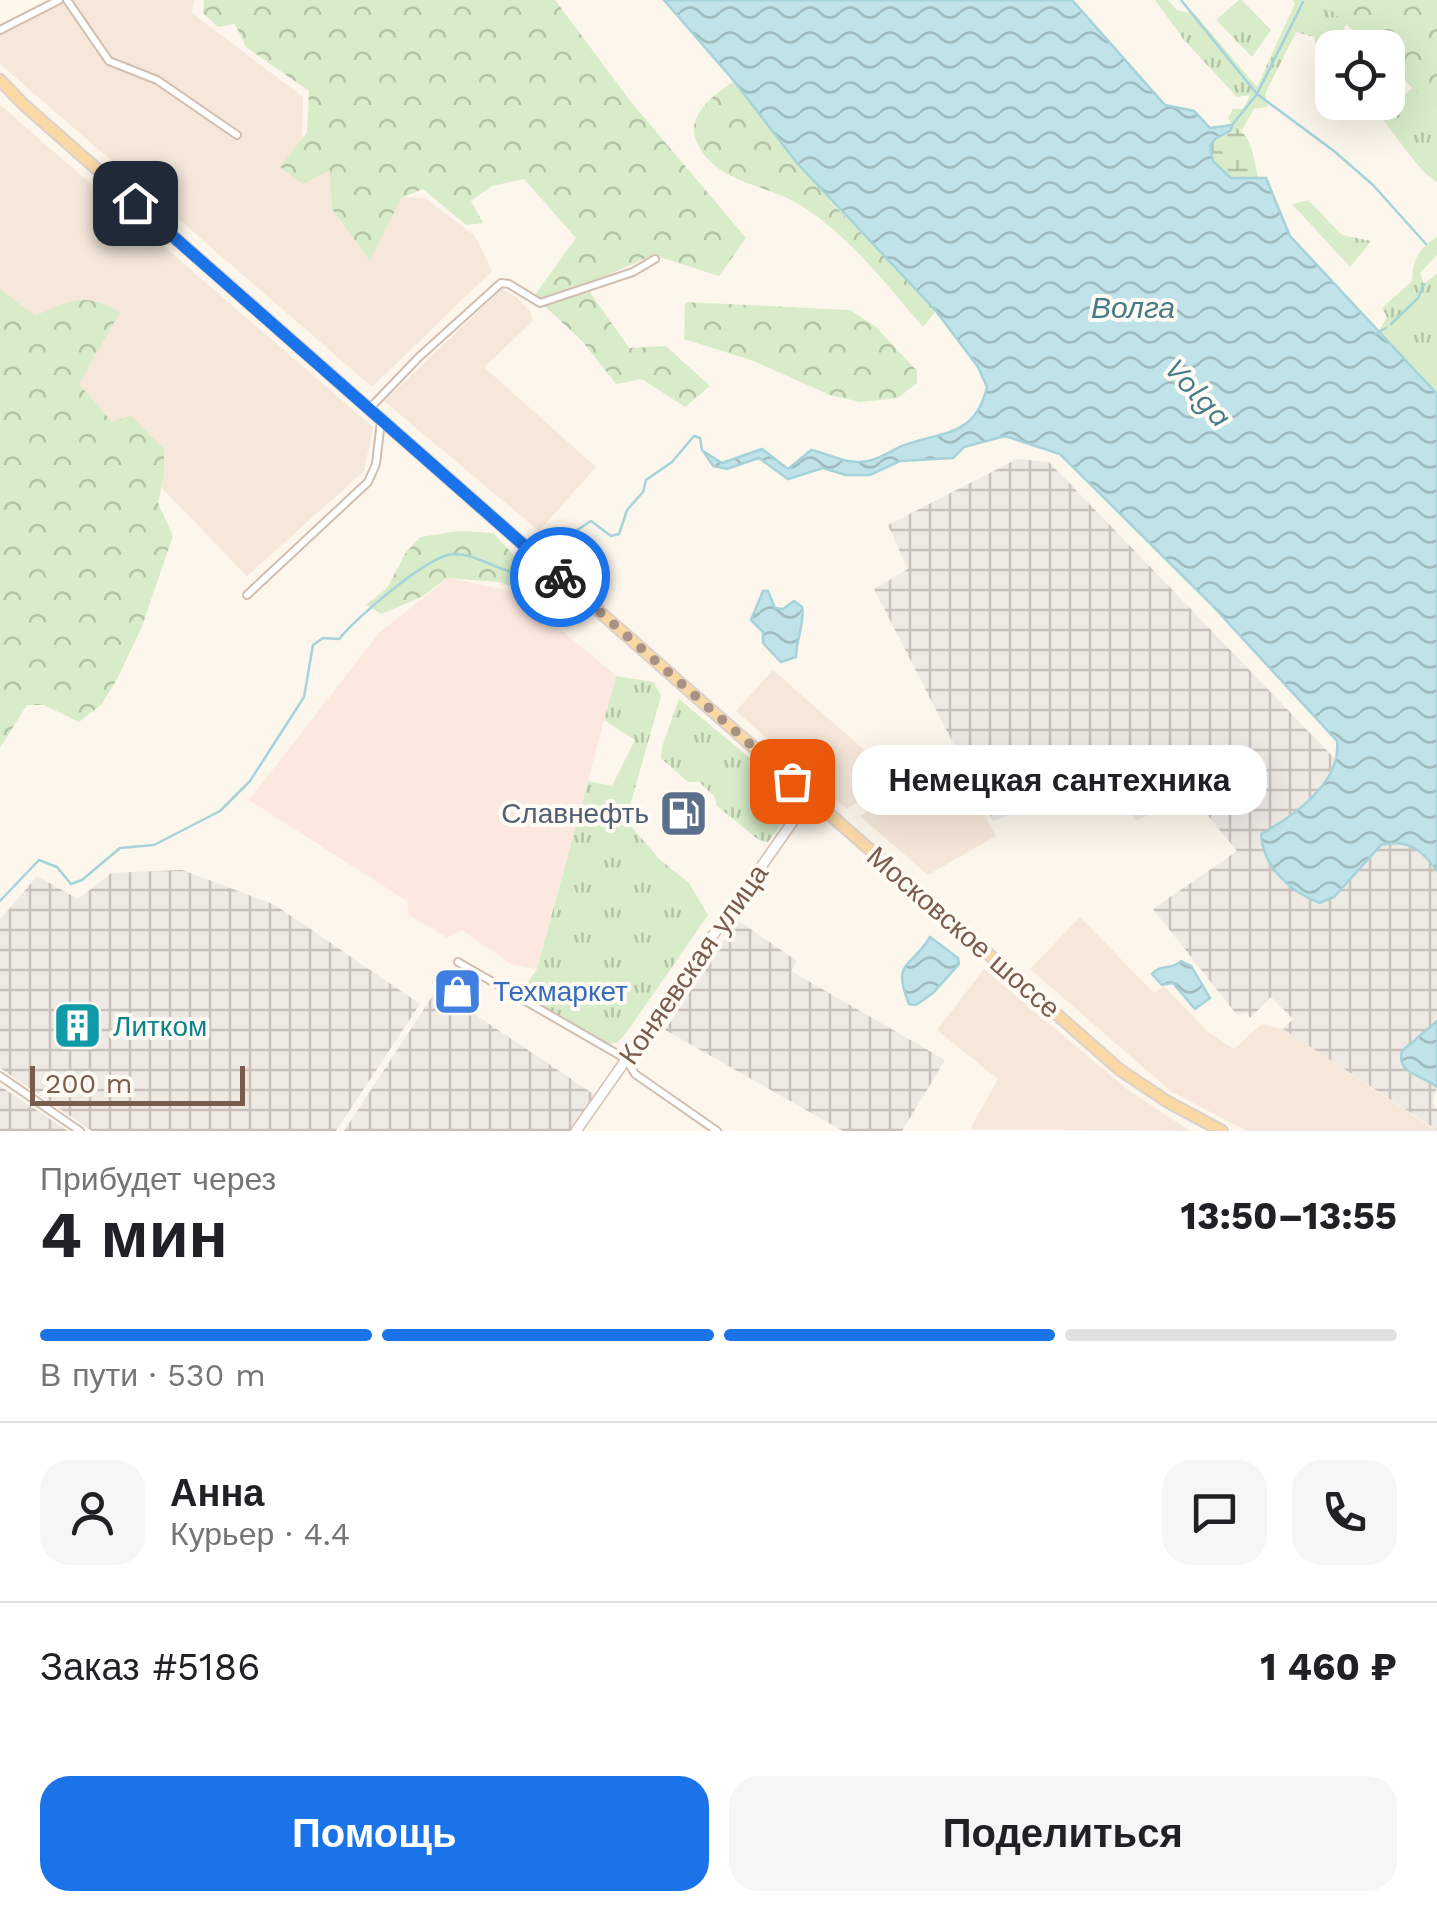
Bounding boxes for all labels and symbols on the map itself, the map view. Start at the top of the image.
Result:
pin [93,161,178,246]
water label: Волга [1091,290,1175,325]
water label: Volga [1158,351,1239,434]
courier [510,527,610,627]
pin [750,739,835,824]
callout: Немецкая сантехника [852,746,1267,816]
fuel station icon: Славнефть [658,787,710,839]
place label: Славнефть [501,797,649,830]
street label: Московское шоссе [860,840,1067,1025]
street label: Коняевская улица [612,858,775,1071]
shop icon: Техмаркет [432,965,484,1017]
place label: Техмаркет [493,975,628,1008]
building icon: Литком [52,1000,104,1052]
place label: Литком [113,1010,207,1043]
scale bar [30,1061,245,1106]

